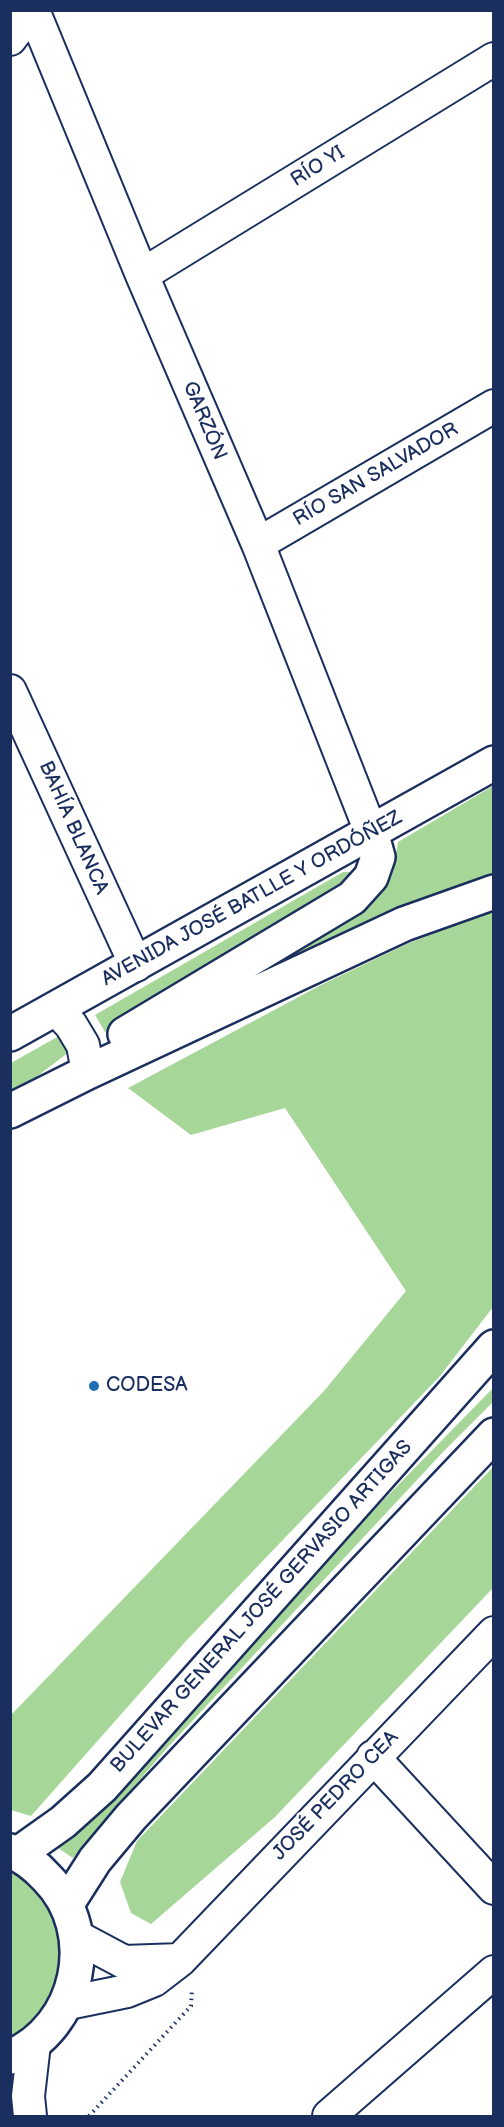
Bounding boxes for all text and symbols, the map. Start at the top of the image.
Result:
street label: RÍO YI [287,141,349,193]
street label: GARZÓN [177,378,231,464]
street label: RÍO SAN SALVADOR [289,418,463,532]
street label: BAHÍA BLANCA [33,758,113,898]
street label: AVENIDA JOSÉ BATLLE Y ORDÓÑEZ [98,806,406,992]
place label: CODESA [106,1374,188,1398]
marker: CODESA [87,1379,101,1393]
street label: BULEVAR GENERAL JOSÉ GERVASIO ARTIGAS [106,1436,418,1778]
street label: JOSÉ PEDRO CEA [268,1726,404,1866]

